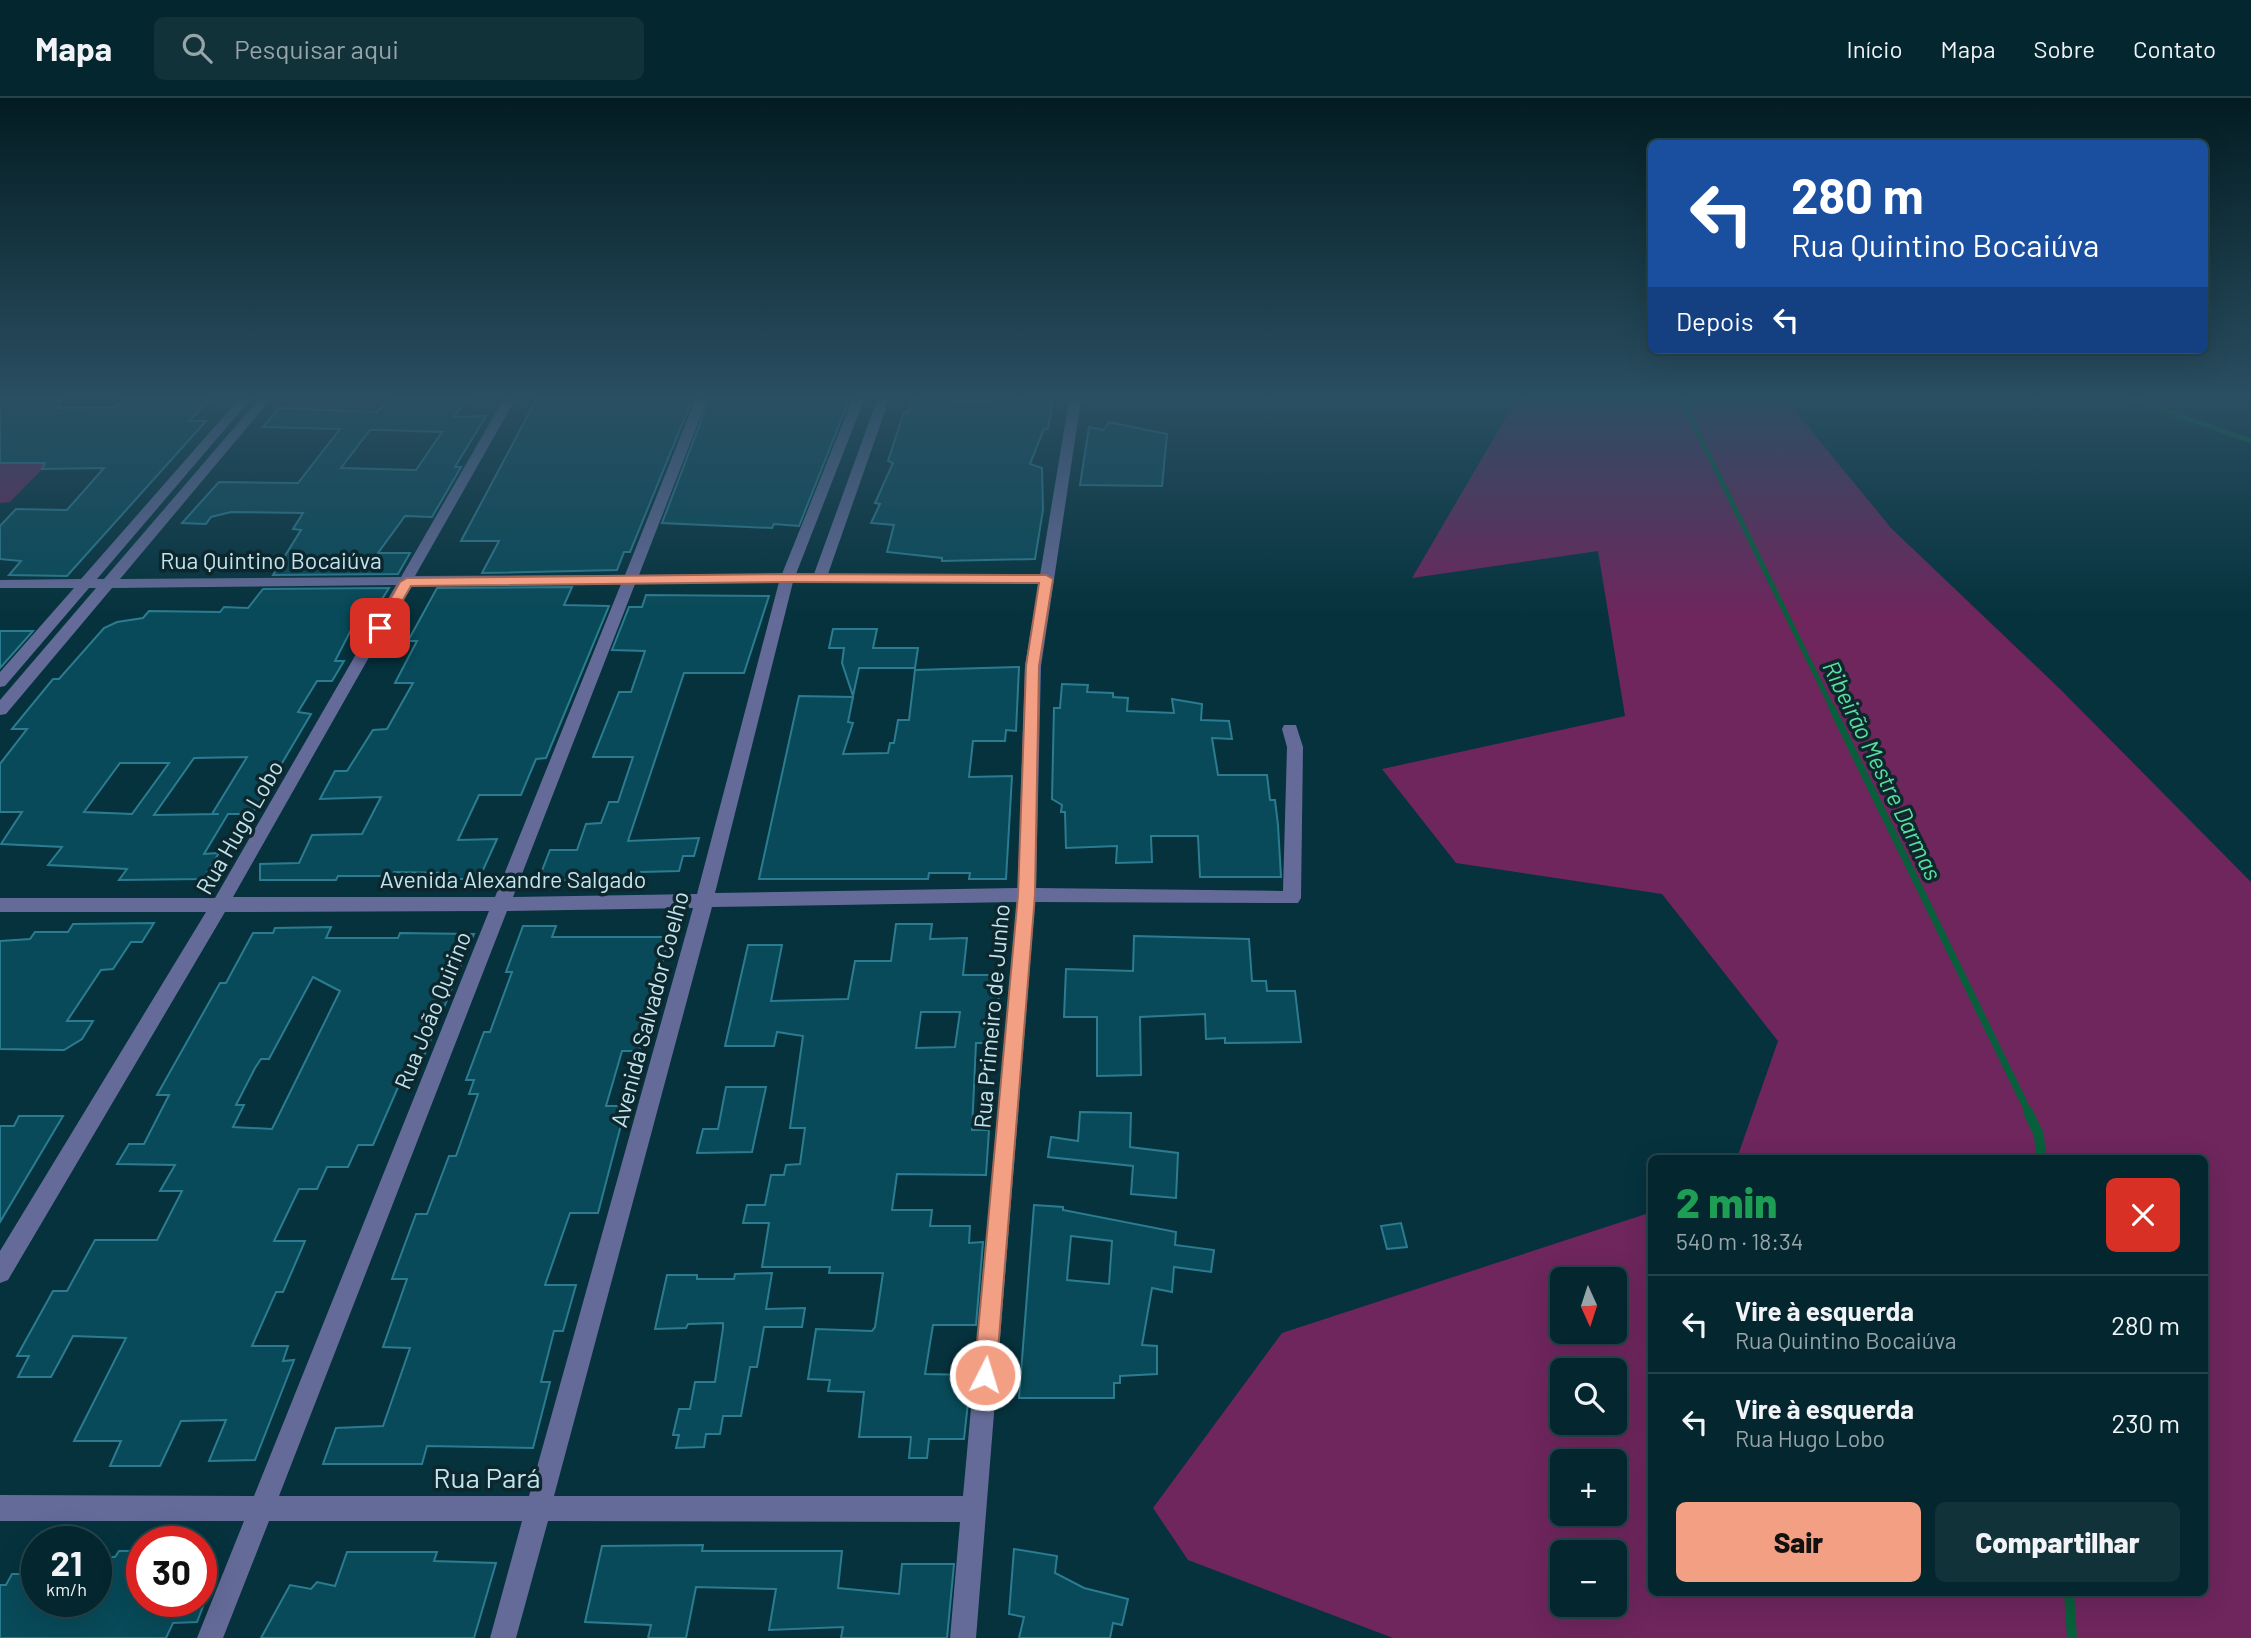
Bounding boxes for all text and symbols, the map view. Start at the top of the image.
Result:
search box [154,17,644,80]
text: Mapa [35,28,112,68]
icon: search [178,29,216,67]
text: Pesquisar aqui [234,33,399,64]
text: Início [1847,34,1903,63]
text: Mapa [1941,34,1995,63]
text: Sobre [2033,34,2095,63]
text: Contato [2133,34,2216,63]
text: 280 m [1791,165,1924,224]
icon: left [1676,168,1767,259]
text: Rua Quintino Bocaiúva [1791,225,2099,263]
icon: left [1767,301,1805,339]
text: Depois [1676,305,1753,336]
street label: Rua Quintino Bocaiúva [160,546,382,574]
pin [350,598,410,658]
icon: arrive [361,609,399,647]
water label: Ribeirão Mestre Darmas [1817,655,1949,885]
street label: Rua Hugo Lobo [189,755,289,899]
street label: Avenida Alexandre Salgado [380,865,646,893]
street label: Avenida Salvador Coelho [604,888,694,1130]
street label: Rua Primeiro de Junho [967,903,1015,1129]
street label: Rua João Quirino [388,927,476,1093]
text: 2 min [1676,1176,1777,1226]
button: close [2106,1178,2180,1252]
text: 540 m · 18:34 [1676,1227,1804,1255]
north arrow [1550,1267,1628,1344]
map controls [1550,1267,1627,1617]
text: Vire à esquerda [1735,1295,1914,1326]
icon: left [1676,1305,1714,1343]
text: 280 m [2111,1309,2180,1340]
text: Rua Quintino Bocaiúva [1735,1326,1957,1354]
position arrow [948,1338,1022,1412]
button: search [1550,1358,1627,1435]
text: Vire à esquerda [1735,1393,1914,1424]
icon: left [1676,1403,1714,1441]
text: 230 m [2111,1407,2180,1438]
text: Rua Hugo Lobo [1735,1424,1885,1452]
button: + [1550,1449,1627,1526]
street label: Rua Pará [433,1460,541,1494]
button: Sair [1676,1502,1921,1582]
button: Compartilhar [1935,1502,2180,1582]
speed limit sign: 30 [126,1526,217,1617]
button: − [1550,1540,1627,1617]
text: 21 [51,1541,82,1583]
text: km/h [46,1578,87,1600]

